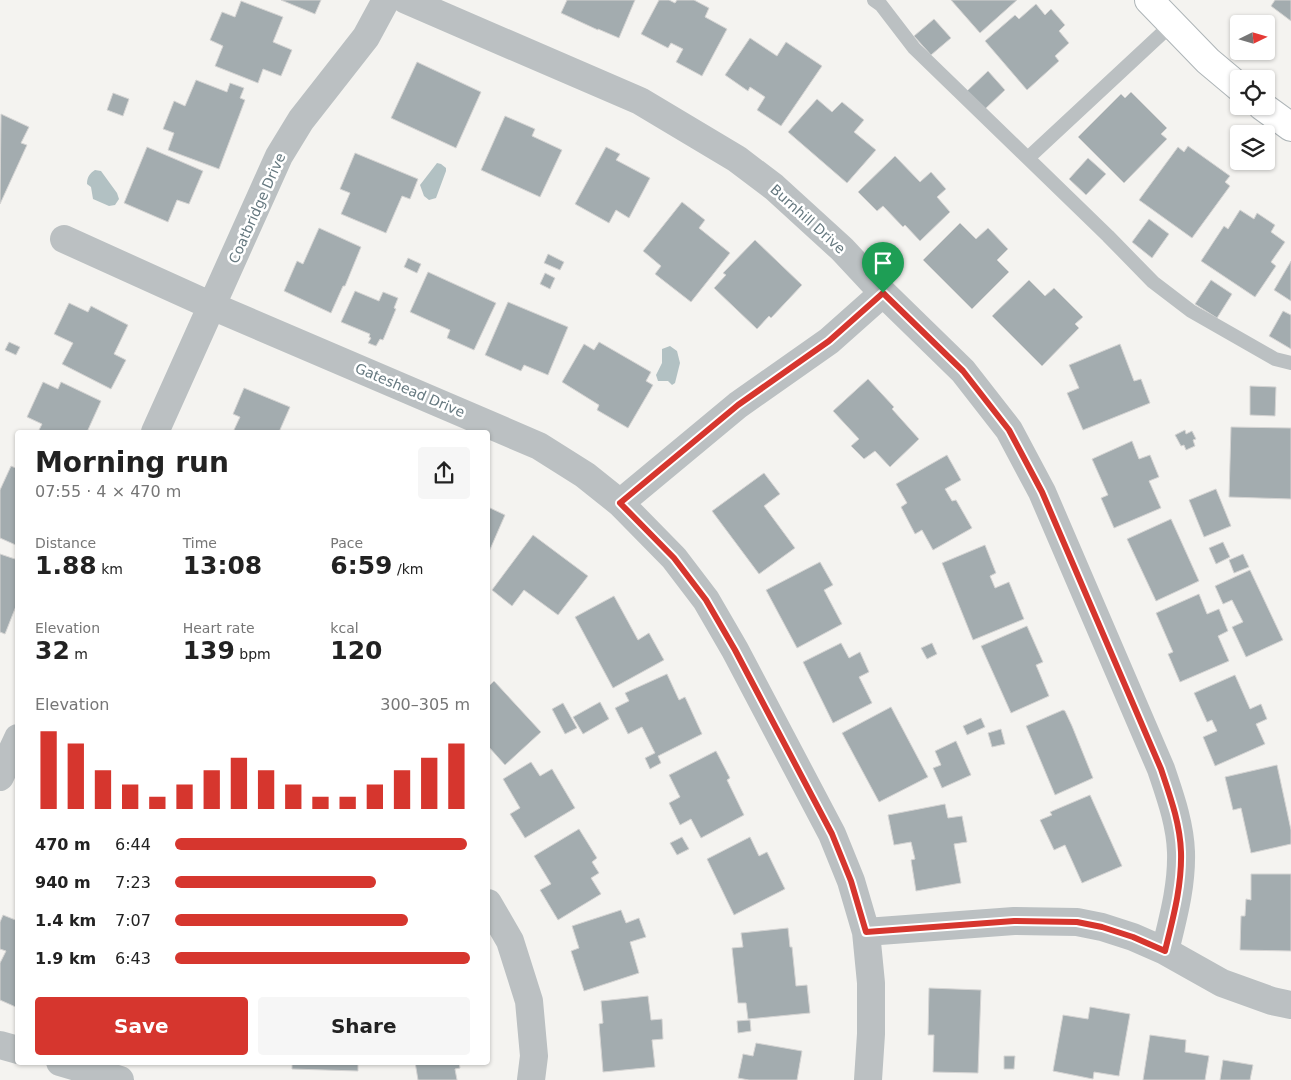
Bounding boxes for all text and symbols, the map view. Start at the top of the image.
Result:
north arrow [1230,15,1275,60]
map controls [1230,15,1275,170]
button: locate [1230,70,1275,115]
button: layers [1230,125,1275,170]
street label: Coatbridge Drive [225,150,289,266]
street label: Burnhill Drive [767,181,849,257]
pin [862,242,904,293]
icon: arrive [869,249,897,277]
street label: Gateshead Drive [353,360,467,420]
text: Morning run [35,446,229,479]
button: share [418,447,470,499]
text: 07:55 · 4 × 470 m [35,482,181,501]
text: Distance [35,535,96,551]
text: Time [183,535,217,551]
text: Pace [330,535,363,551]
text: 1.88 [35,551,97,580]
text: 13:08 [183,551,262,580]
text: 6:59 [330,551,393,580]
text: km [97,561,123,577]
text: /km [393,561,423,577]
text: Elevation [35,620,100,636]
text: Heart rate [183,620,255,636]
text: kcal [330,620,359,636]
text: 32 [35,636,70,665]
text: 139 [183,636,235,665]
text: 120 [330,636,383,665]
text: m [70,646,88,662]
text: bpm [235,646,271,662]
text: Elevation [35,695,109,714]
text: 300–305 m [380,695,470,714]
text: 470 m [35,835,91,854]
text: 6:44 [115,835,151,854]
text: 940 m [35,873,91,892]
text: 7:23 [115,873,151,892]
text: 1.4 km [35,911,96,930]
text: 7:07 [115,911,151,930]
text: 1.9 km [35,949,96,968]
text: 6:43 [115,949,151,968]
button: Save [35,997,248,1055]
button: Share [258,997,470,1055]

